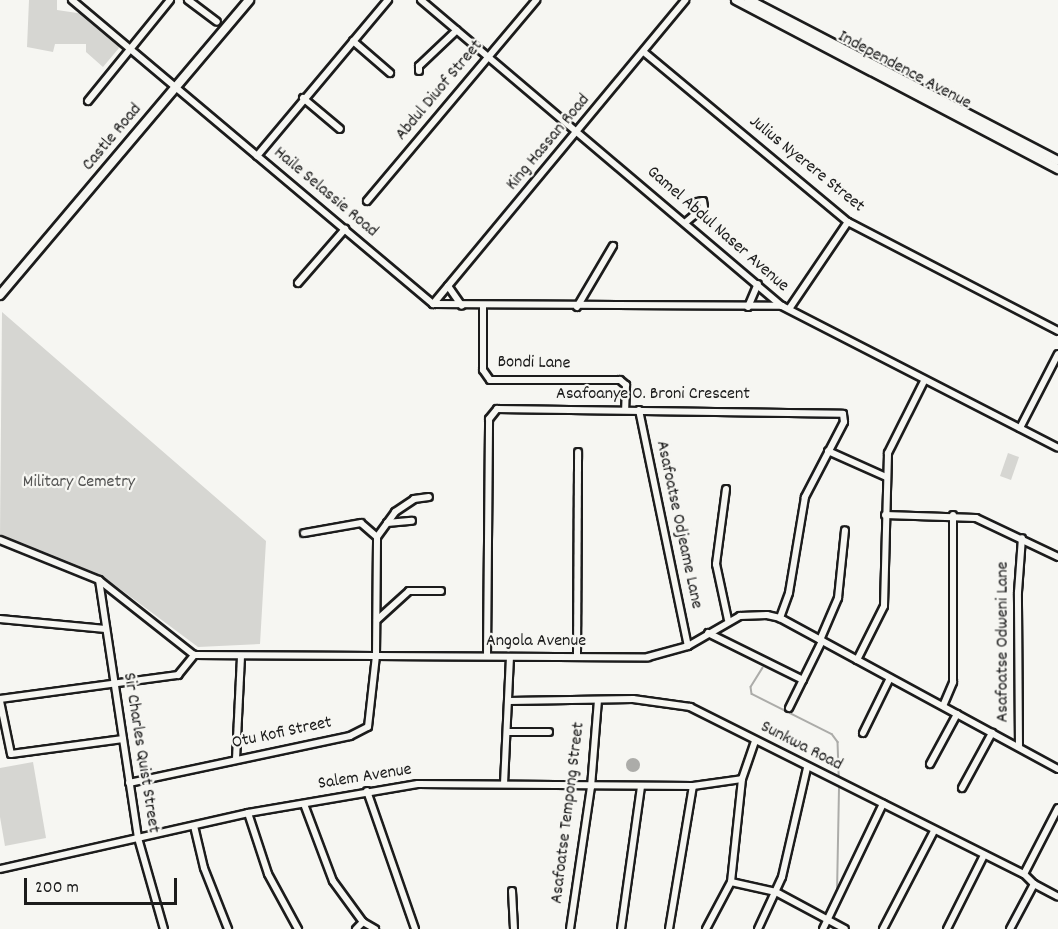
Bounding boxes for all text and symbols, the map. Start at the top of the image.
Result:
street label: Independence Avenue [834,27,974,115]
street label: Abdul Diuof Street [392,36,488,146]
street label: King Hassan Road [502,90,596,196]
street label: Castle Road [79,100,147,176]
street label: Julius Nyerere Street [744,112,868,218]
street label: Haile Selassie Road [268,143,382,243]
street label: Gamel Abdul Naser Avenue [641,162,793,298]
street label: Bondi Lane [497,353,571,375]
street label: Asafoanye O. Broni Crescent [556,384,750,406]
street label: Asafoatse Odjeame Lane [650,439,706,611]
park label: Military Cemetry [23,472,135,494]
street label: Asafoatse Odweni Lane [993,562,1015,722]
street label: Angola Avenue [486,631,586,653]
street label: Sir Charles Quist Street [117,671,163,835]
street label: Otu Kofi Street [230,713,334,755]
street label: Sunkwa Road [756,717,846,777]
street label: Asafoatse Tempong Street [547,721,591,905]
street label: Salem Avenue [317,760,413,796]
scale bar [27,866,180,904]
text: 200 m [35,876,79,901]

